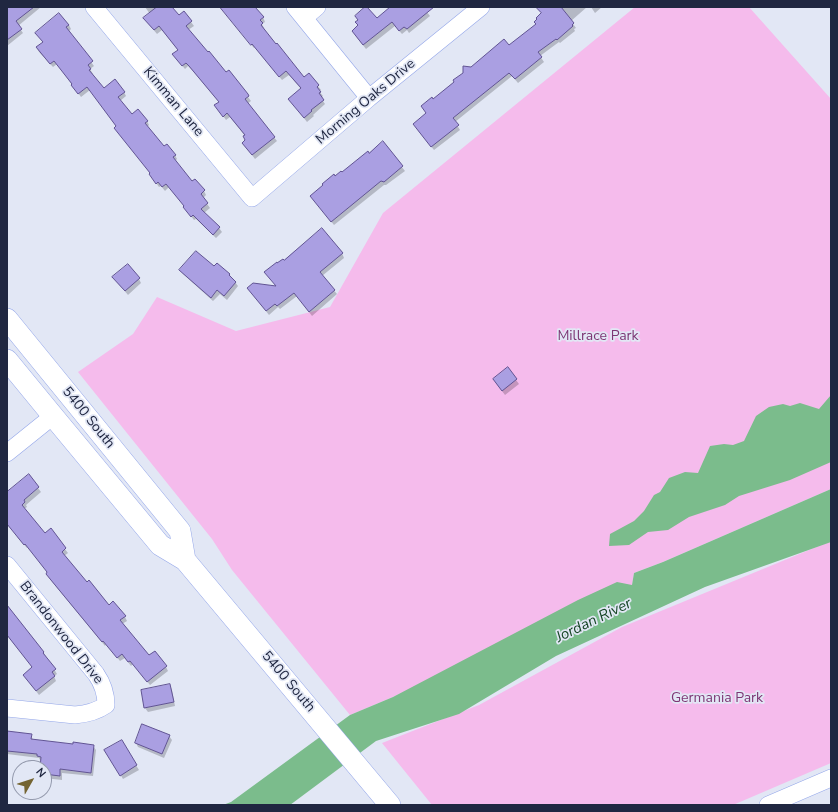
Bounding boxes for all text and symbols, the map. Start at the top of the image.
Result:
street label: Morning Oaks Drive [313,56,419,148]
street label: Kimman Lane [139,64,207,140]
park label: Millrace Park [557,329,639,345]
street label: 5400 South [58,384,118,452]
street label: Brandonwood Drive [16,578,106,688]
water label: Jordan River [553,595,635,647]
street label: 5400 South [258,648,318,716]
park label: Germania Park [671,691,763,707]
north arrow [12,760,52,800]
text: N [33,765,49,781]

